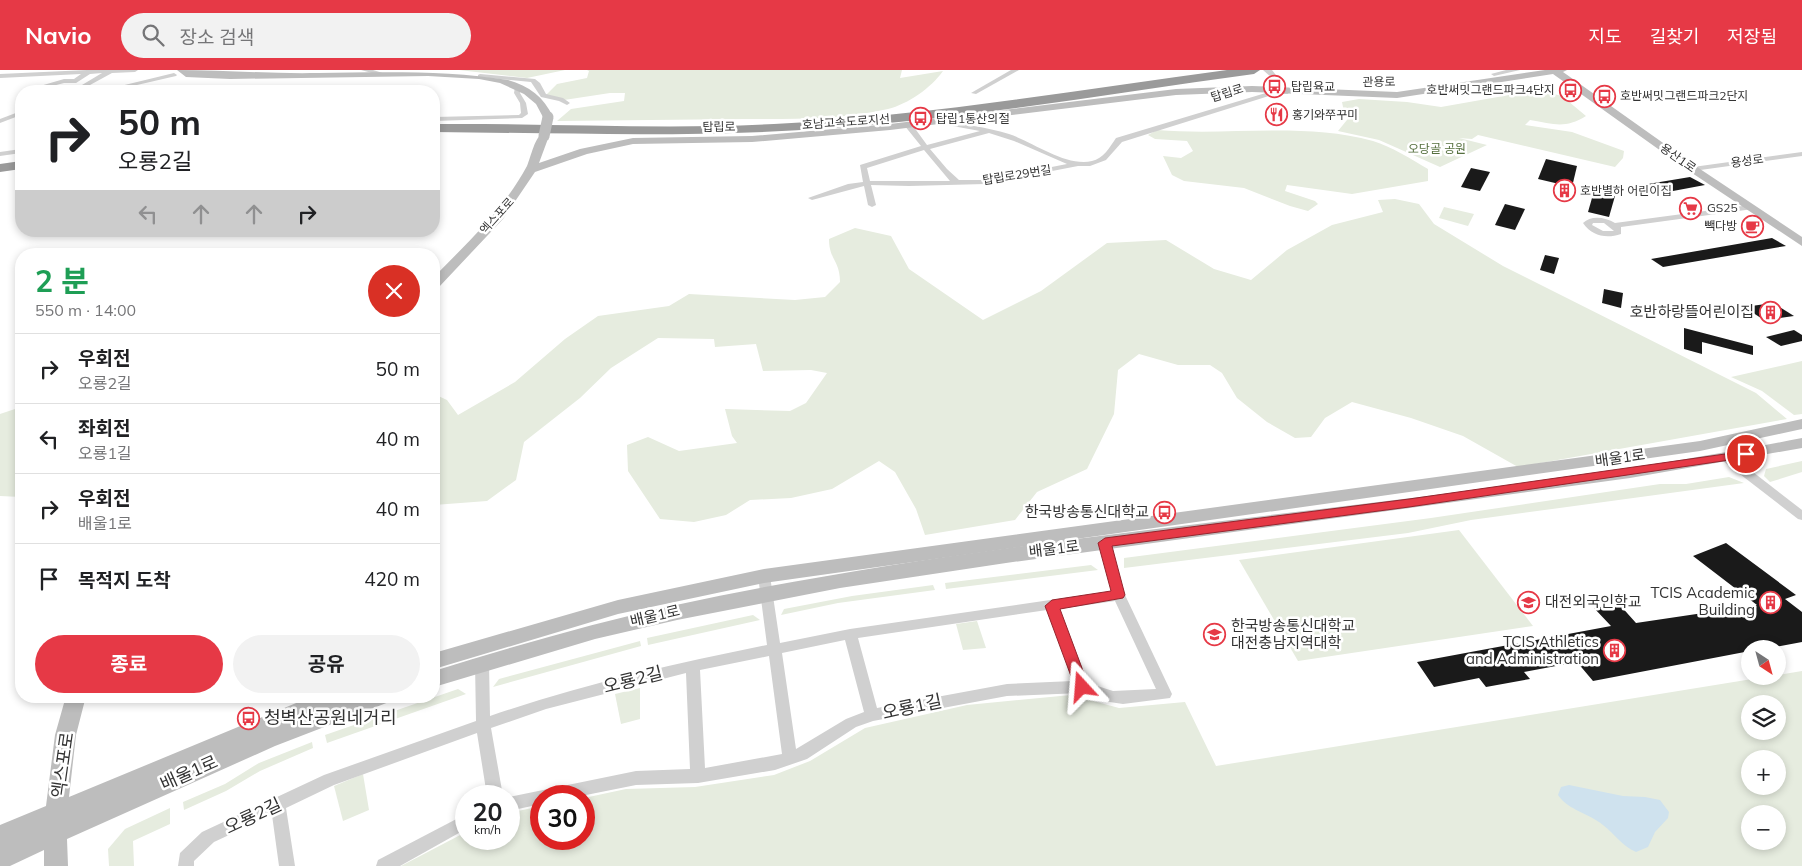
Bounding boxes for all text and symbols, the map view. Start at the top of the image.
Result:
search box [121,13,471,58]
text: Navio [25,20,91,50]
icon: search [139,21,167,49]
text: 장소 검색 [179,25,254,49]
text: 지도 [1589,25,1622,48]
text: 길찾기 [1650,25,1699,48]
text: 저장됨 [1727,25,1777,48]
street label: 관용로 [1362,74,1396,89]
bus stop icon: 탑립육교 [1263,75,1287,99]
bus stop icon: 호반써밋그랜드파크4단지 [1559,78,1583,102]
place label: 탑립육교 [1291,79,1335,94]
street label: 탑립로 [1209,81,1245,105]
place label: 호반써밋그랜드파크4단지 [1426,82,1555,97]
bus stop icon: 호반써밋그랜드파크2단지 [1592,84,1616,108]
place label: 호반써밋그랜드파크2단지 [1620,88,1749,103]
text: 50 m [118,100,201,144]
restaurant icon: 홍기와쭈꾸미 [1264,103,1288,127]
icon: right [35,105,100,170]
bus stop icon: 탑립1통산의절 [908,107,932,131]
place label: 홍기와쭈꾸미 [1292,107,1358,122]
street label: 호남고속도로지선 [801,111,891,132]
place label: 탑립1통산의절 [936,111,1009,126]
street label: 탑립로 [702,119,736,134]
street label: 용산1로 [1657,140,1699,175]
park label: 오당골 공원 [1408,141,1466,156]
text: 오룡2길 [118,147,192,175]
street label: 용성로 [1729,151,1764,170]
street label: 탑립로29번길 [981,162,1052,187]
building icon: 호반별하 어린이집 [1552,179,1576,203]
place label: 호반별하 어린이집 [1580,183,1671,198]
street label: 엑스포로 [476,194,517,237]
supermarket icon: GS25 [1679,196,1703,220]
icon: left [134,200,162,228]
icon: ahead [187,200,215,228]
icon: ahead [240,200,268,228]
icon: right [293,200,321,228]
place label: GS25 [1707,200,1738,215]
cafe icon: 빽다방 [1741,214,1765,238]
place label: 빽다방 [1704,218,1737,233]
text: 2 분 [35,262,89,300]
button: close [368,265,420,317]
text: 550 m · 14:00 [35,300,136,320]
building icon: 호반하랑뜰어린이집 [1758,300,1782,324]
place label: 호반하랑뜰어린이집 [1630,302,1754,321]
text: 우회전 [78,346,130,370]
icon: right [35,355,63,383]
text: 50 m [376,357,420,381]
text: 오룡2길 [78,373,132,393]
text: 좌회전 [78,416,130,440]
icon: left [35,425,63,453]
text: 40 m [376,427,420,451]
pin [1725,433,1767,475]
icon: arrive [1732,440,1760,468]
text: 오룡1길 [78,443,132,463]
street label: 배울1로 [1594,445,1646,470]
text: 우회전 [78,486,130,510]
icon: right [35,495,63,523]
text: 40 m [376,497,420,521]
bus stop icon: 한국방송통신대학교 [1153,500,1177,524]
place label: 한국방송통신대학교 [1025,502,1149,521]
text: 배울1로 [78,513,132,533]
street label: 배울1로 [1028,536,1080,561]
icon: arrive [35,565,63,593]
text: 420 m [364,567,420,591]
text: 목적지 도착 [78,568,171,592]
place label: TCIS Academic Building [1651,583,1755,619]
school or university icon: 대전외국인학교 [1517,590,1541,614]
building icon: TCIS Academic Building [1759,590,1783,614]
place label: 대전외국인학교 [1545,592,1642,611]
street label: 배울1로 [628,601,682,630]
place label: 한국방송통신대학교 대전충남지역대학 [1231,616,1355,652]
school or university icon: 한국방송통신대학교 대전충남지역대학 [1203,623,1227,647]
place label: TCIS Athletics and Administration [1466,632,1599,668]
button: 종료 [35,635,223,693]
button: 공유 [233,635,420,693]
building icon: TCIS Athletics and Administration [1603,639,1627,663]
north arrow [1741,640,1786,685]
map controls [1741,640,1786,850]
position arrow [1055,660,1107,712]
street label: 오룡2길 [601,661,665,698]
street label: 오룡1길 [880,689,944,724]
button: layers [1741,695,1786,740]
bus stop icon: 청벽산공원네거리 [236,706,260,730]
place label: 청벽산공원네거리 [264,706,396,729]
street label: 엑스포로 [47,731,79,799]
street label: 배울1로 [156,750,221,795]
button: + [1741,750,1786,795]
speed limit sign: 30 [530,785,595,850]
street label: 오룡2길 [221,792,285,839]
text: 20 [472,796,503,827]
button: − [1741,805,1786,850]
text: km/h [474,822,501,837]

